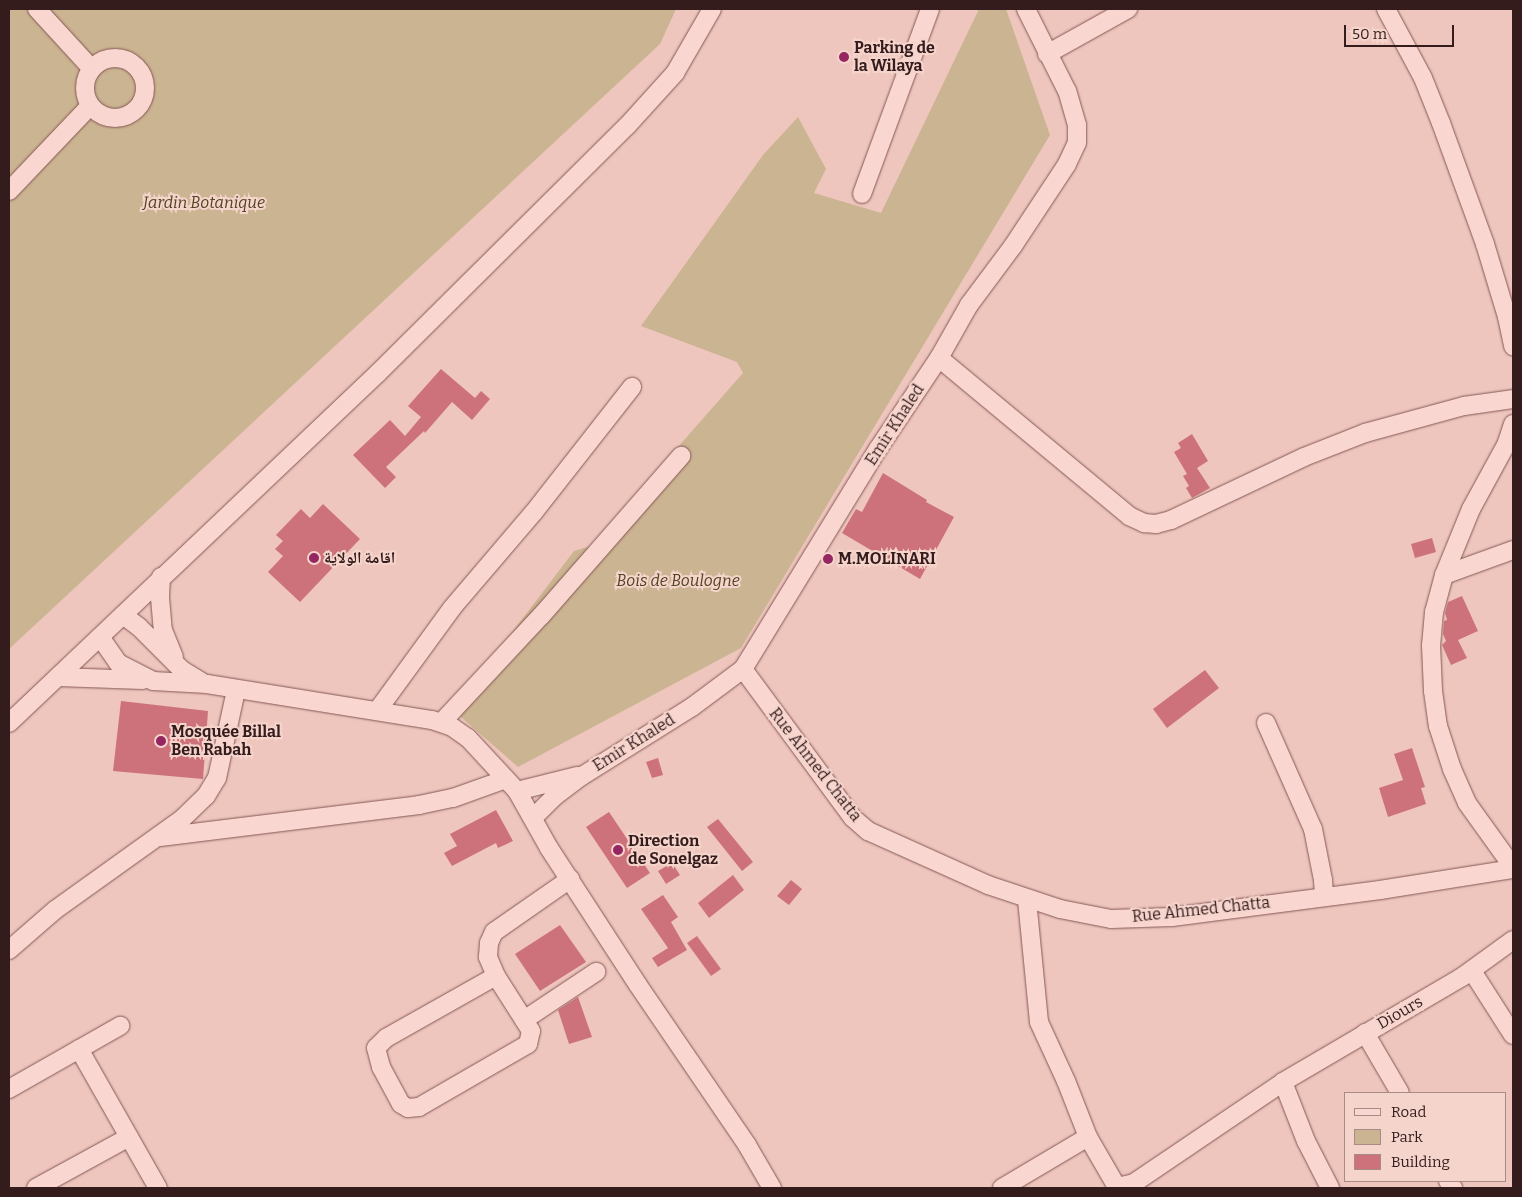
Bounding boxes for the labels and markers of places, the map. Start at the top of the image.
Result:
place label: Parking de la Wilaya [854,38,935,76]
marker: Parking de la Wilaya [838,51,850,63]
place label: اقامة الولاية [324,548,395,568]
place label: M.MOLINARI [838,549,936,569]
marker: اقامة الولاية [308,552,320,564]
marker: M.MOLINARI [822,553,834,565]
place label: Mosquée Billal Ben Rabah [171,722,281,760]
marker: Mosquée Billal Ben Rabah [155,735,167,747]
place label: Direction de Sonelgaz [628,831,718,869]
marker: Direction de Sonelgaz [612,844,624,856]

